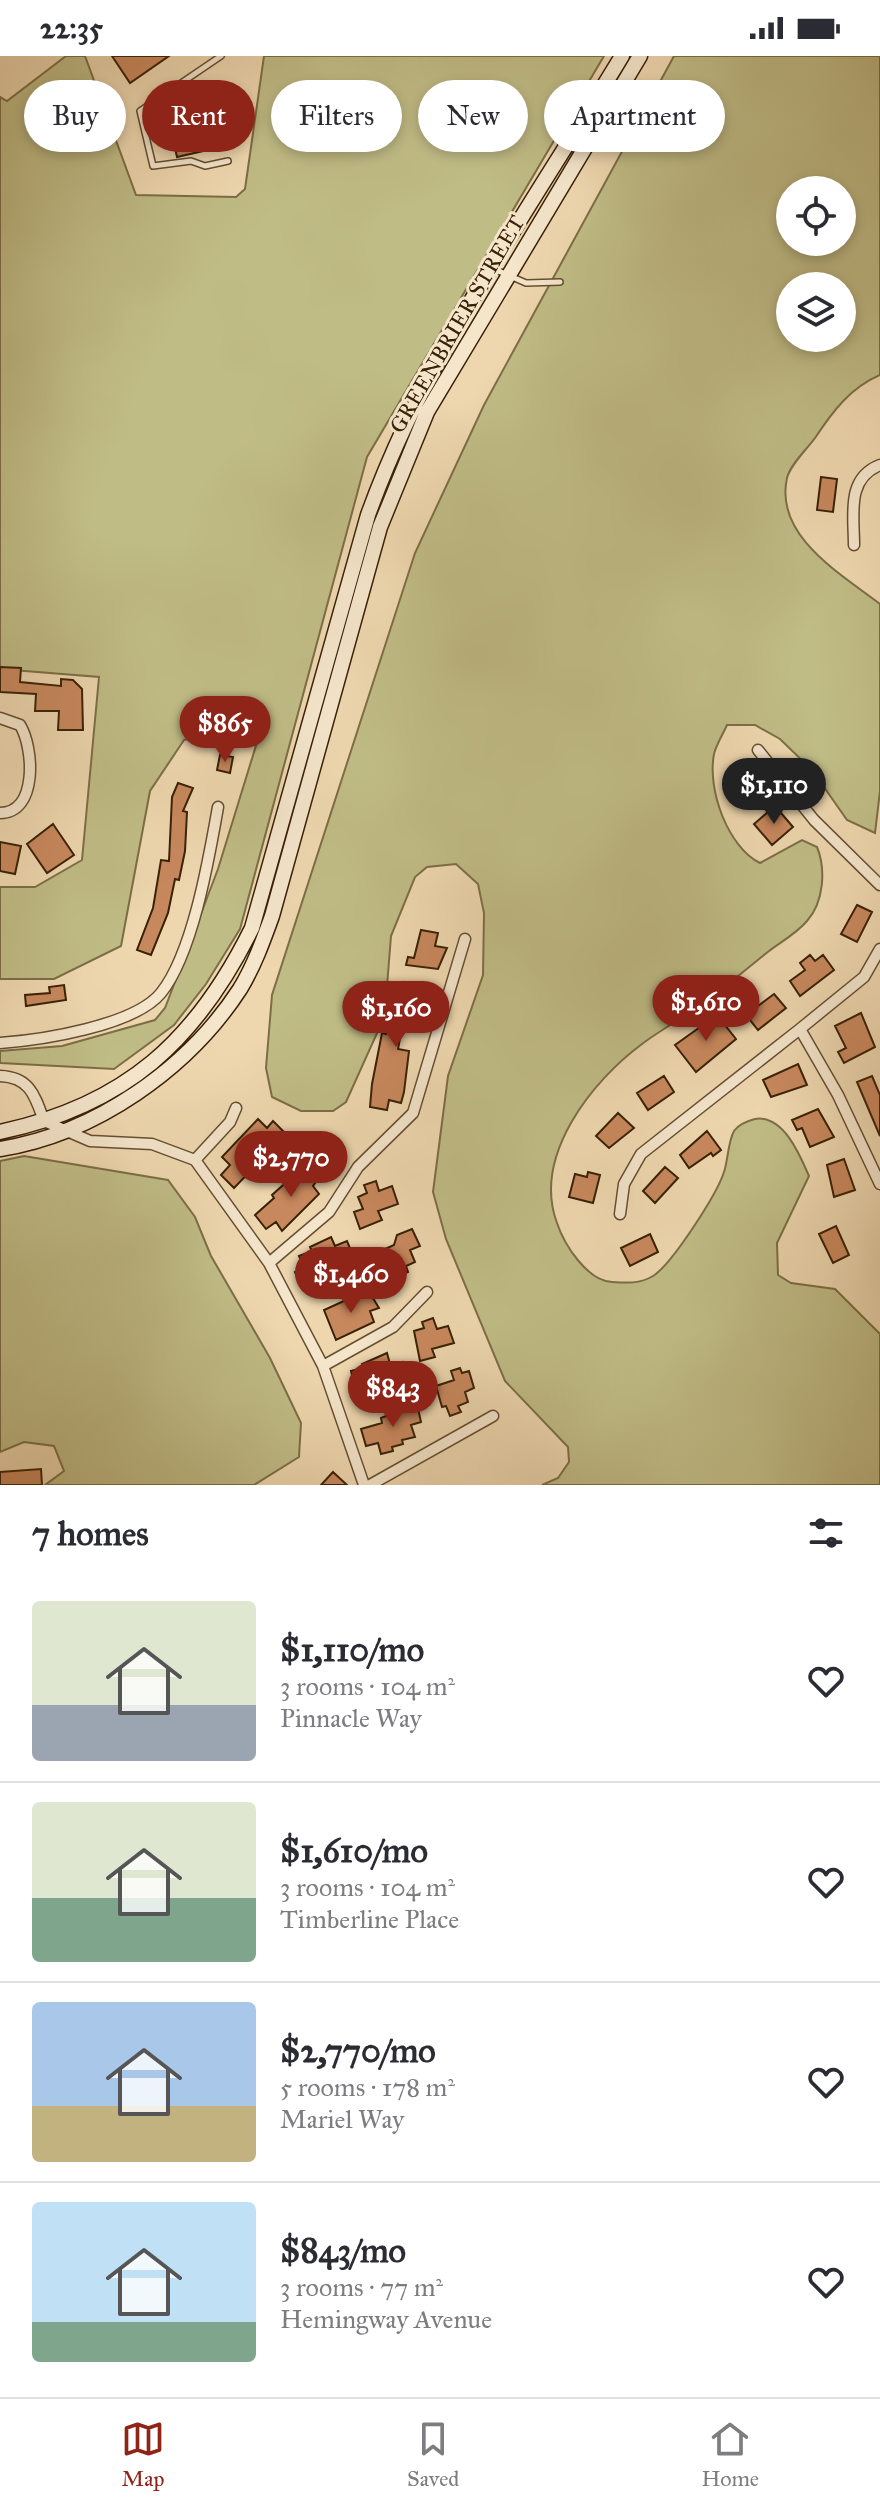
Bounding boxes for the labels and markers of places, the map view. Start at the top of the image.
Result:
pin: $865 [178,696,272,764]
pin: $1,110 [709,758,839,826]
pin: $1,610 [641,975,771,1043]
pin: $1,160 [331,981,461,1049]
pin: $2,770 [226,1131,356,1199]
pin: $1,460 [286,1247,416,1315]
pin: $843 [346,1361,440,1429]

